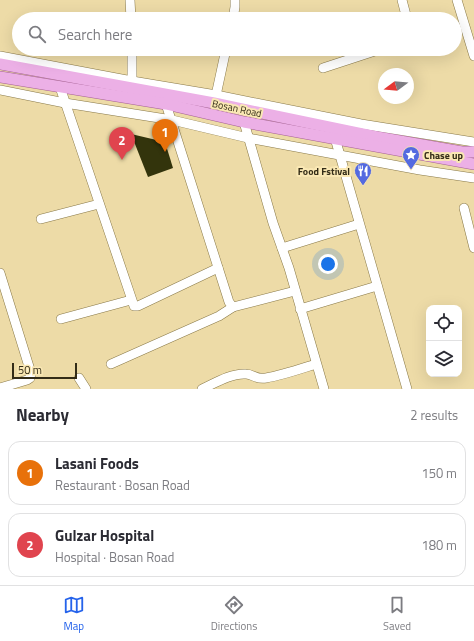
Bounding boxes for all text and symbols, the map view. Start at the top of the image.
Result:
search box [12,12,462,56]
icon: search [26,23,48,45]
text: Search here [58,23,132,46]
north arrow [378,68,414,104]
street label: Bosan Road [211,96,263,121]
pin: 1 [152,119,178,152]
pin: 2 [109,127,135,160]
place icon: Chase up [401,145,421,170]
place label: Chase up [424,148,464,163]
restaurant icon: Food Fstival [353,161,373,186]
place label: Food Fstival [298,164,350,179]
your location [318,254,338,274]
map controls [426,305,462,377]
button: locate [426,305,462,341]
button: layers [426,341,462,377]
scale bar [12,361,77,380]
text: 50 m [18,362,42,378]
text: Nearby [16,402,69,428]
text: 2 results [410,405,458,425]
text: Lasani Foods [55,452,139,475]
text: 1 [26,463,34,483]
text: 150 m [421,463,457,483]
text: Restaurant · Bosan Road [55,475,190,495]
text: Gulzar Hospital [55,524,154,547]
text: 2 [26,535,34,555]
text: 180 m [421,535,457,555]
text: Hospital · Bosan Road [55,547,174,567]
tab: Map [63,594,85,634]
tab: Directions [211,594,257,634]
tab: Saved [383,594,411,634]

